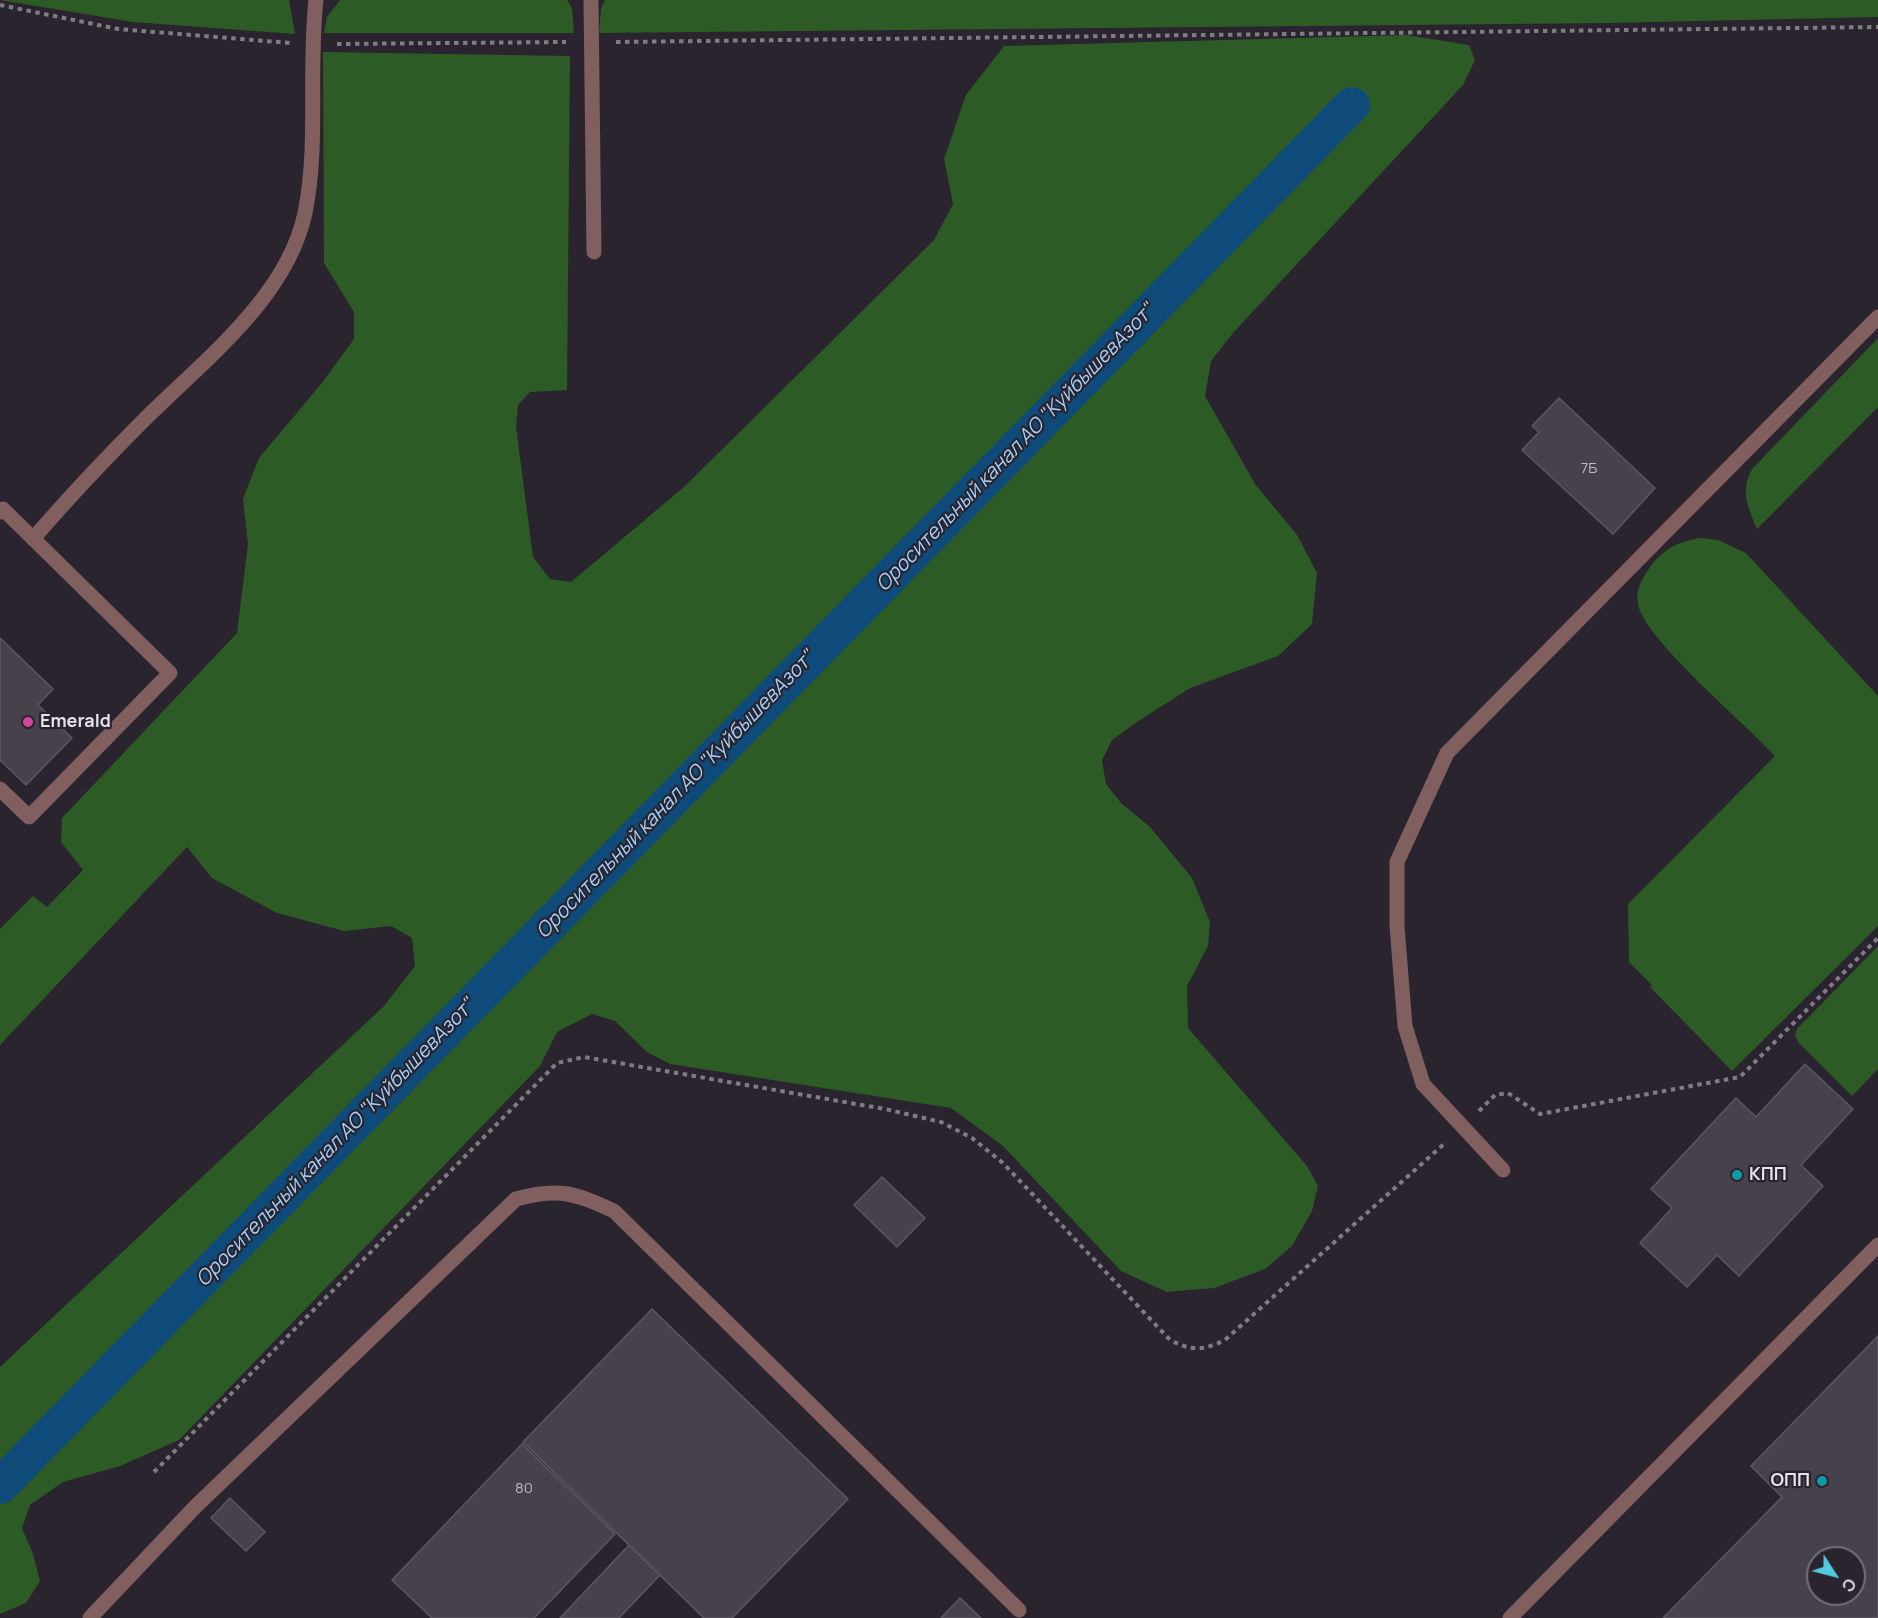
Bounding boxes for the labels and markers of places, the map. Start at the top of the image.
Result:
place label: Emerald [40,711,111,733]
marker: Emerald [21,715,35,729]
place label: КПП [1749,1164,1787,1186]
marker: КПП [1730,1168,1744,1182]
place label: ОПП [1770,1470,1810,1492]
marker: ОПП [1815,1474,1829,1488]

